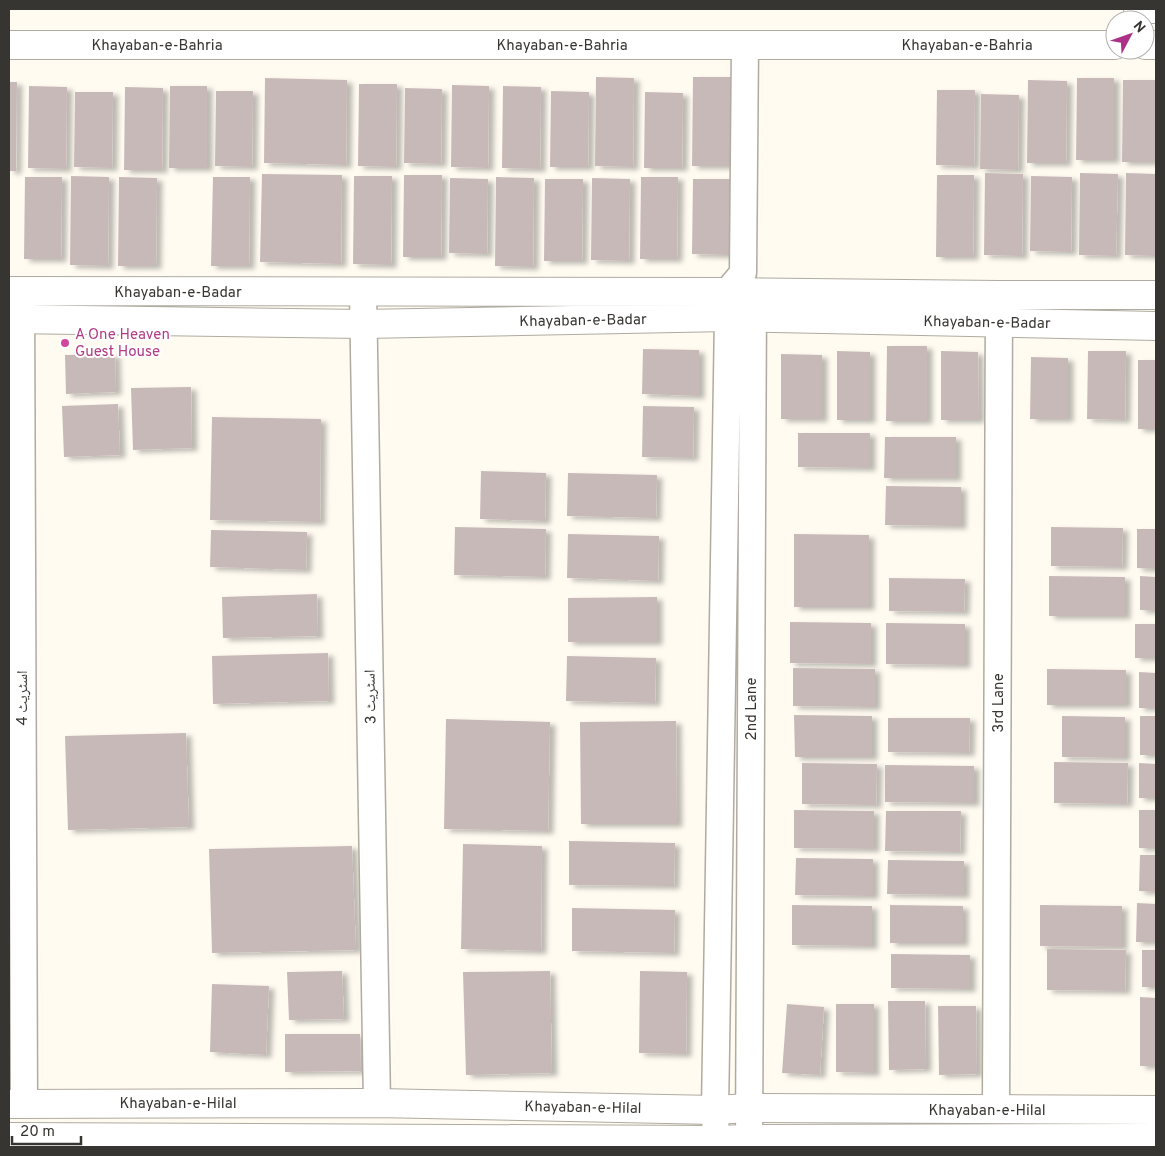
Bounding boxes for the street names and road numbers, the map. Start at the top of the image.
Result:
street label: Khayaban-e-Bahria [91,37,223,56]
street label: Khayaban-e-Bahria [496,37,628,56]
street label: Khayaban-e-Bahria [901,37,1033,56]
street label: Khayaban-e-Badar [114,284,242,303]
street label: Khayaban-e-Badar [519,311,647,332]
street label: Khayaban-e-Badar [923,313,1051,334]
street label: اسٹریٹ 3 [362,669,381,725]
street label: اسٹریٹ 4 [14,670,33,726]
street label: 3rd Lane [990,673,1009,733]
street label: 2nd Lane [743,677,762,741]
street label: Khayaban-e-Hilal [119,1095,237,1114]
street label: Khayaban-e-Hilal [524,1098,642,1119]
street label: Khayaban-e-Hilal [928,1102,1046,1121]

